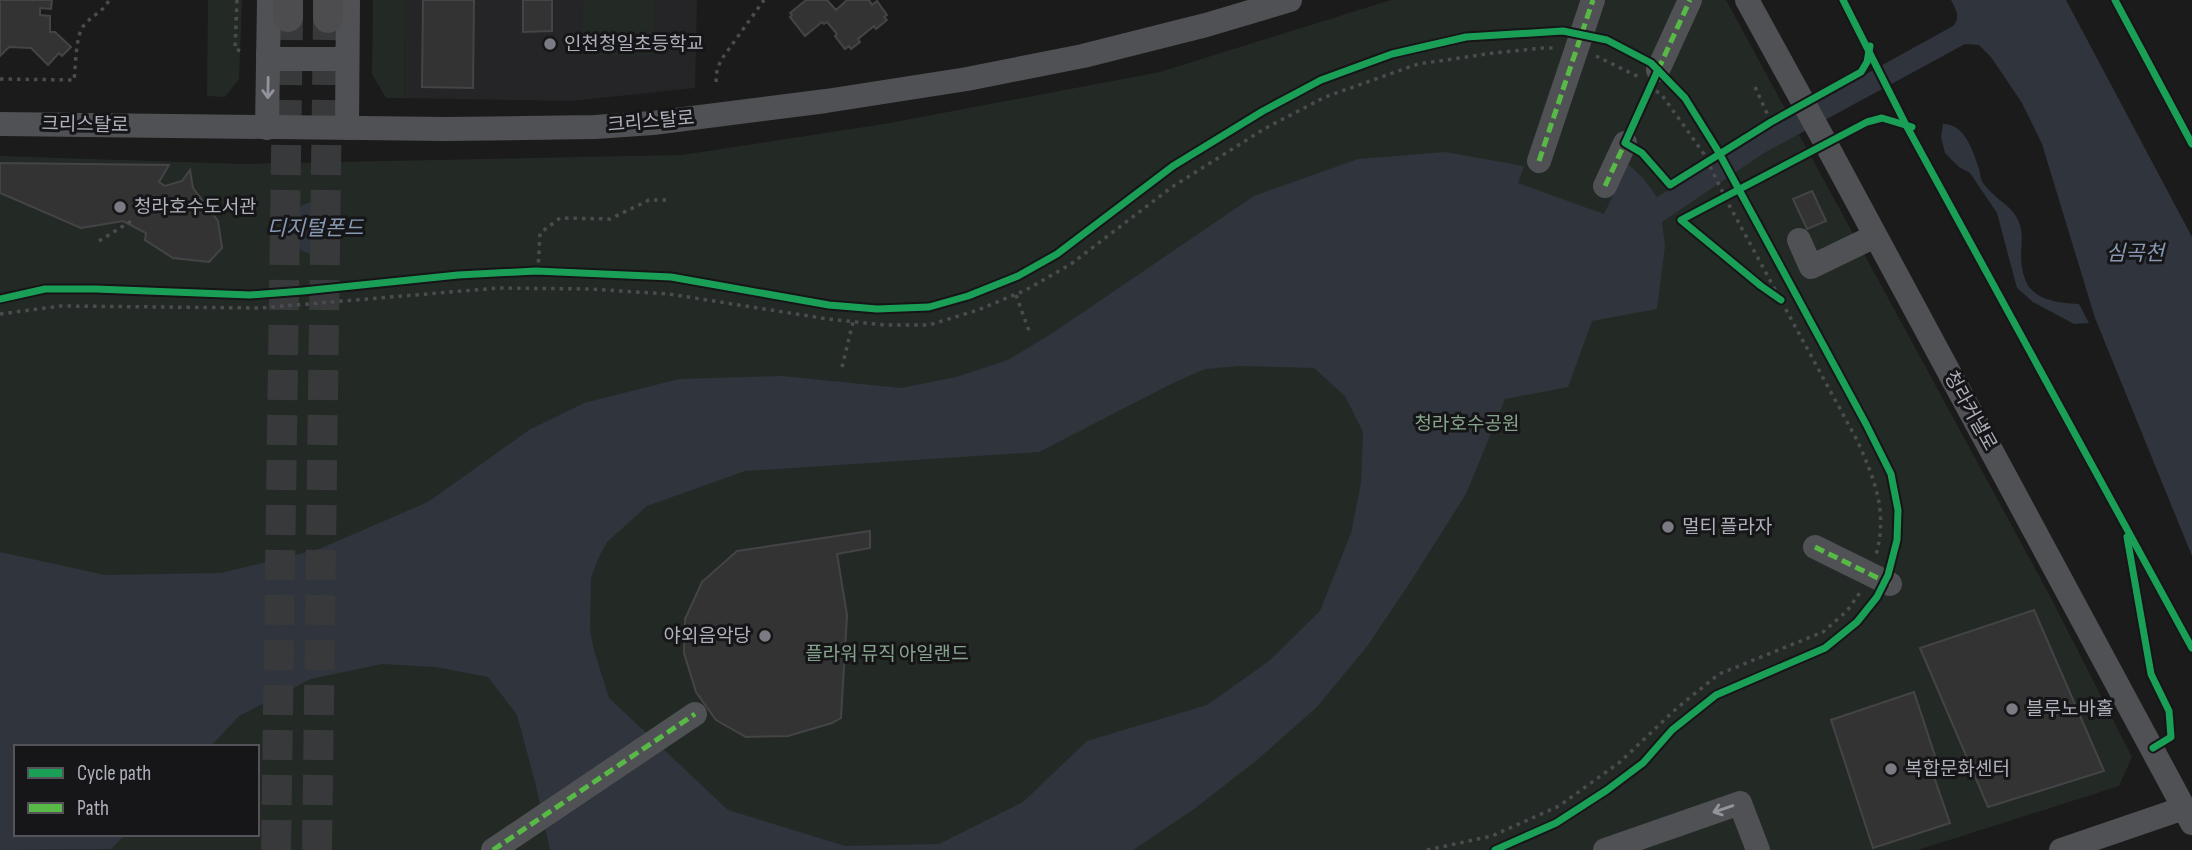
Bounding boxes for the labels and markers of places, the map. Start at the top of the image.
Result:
place label: 인천청일초등학교 [564,33,704,56]
marker: 인천청일초등학교 [542,36,558,52]
place label: 청라호수도서관 [134,196,256,219]
marker: 청라호수도서관 [112,199,128,215]
place label: 멀티 플라자 [1682,516,1772,539]
marker: 멀티 플라자 [1660,519,1676,535]
place label: 야외음악당 [664,625,751,648]
marker: 야외음악당 [757,628,773,644]
place label: 블루노바홀 [2026,698,2113,721]
marker: 블루노바홀 [2004,701,2020,717]
place label: 복합문화센터 [1905,758,2010,781]
marker: 복합문화센터 [1883,761,1899,777]

